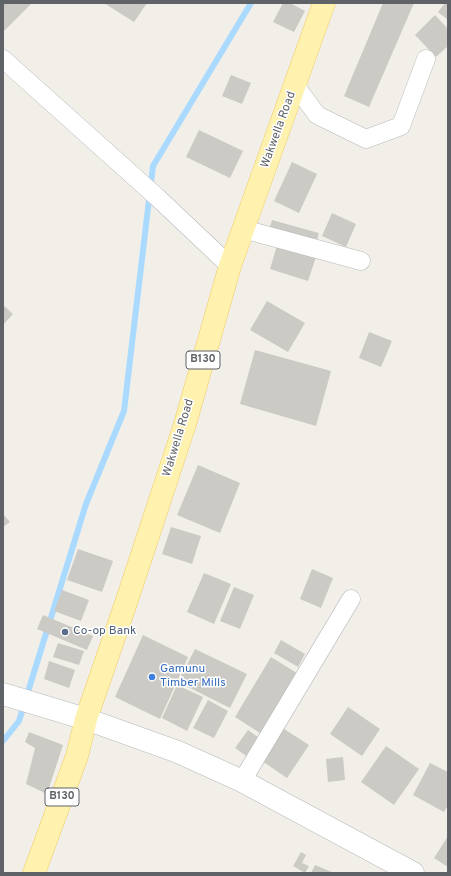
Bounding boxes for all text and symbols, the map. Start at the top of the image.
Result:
street label: Wakwella Road [258,90,300,170]
road number: B130 [186,351,220,369]
street label: Wakwella Road [160,397,198,479]
place label: Co-op Bank [73,625,136,639]
marker: Co-op Bank [60,627,70,637]
place label: Gamunu Timber Mills [160,663,226,691]
marker: Gamunu Timber Mills [147,672,157,682]
road number: B130 [45,788,79,806]

